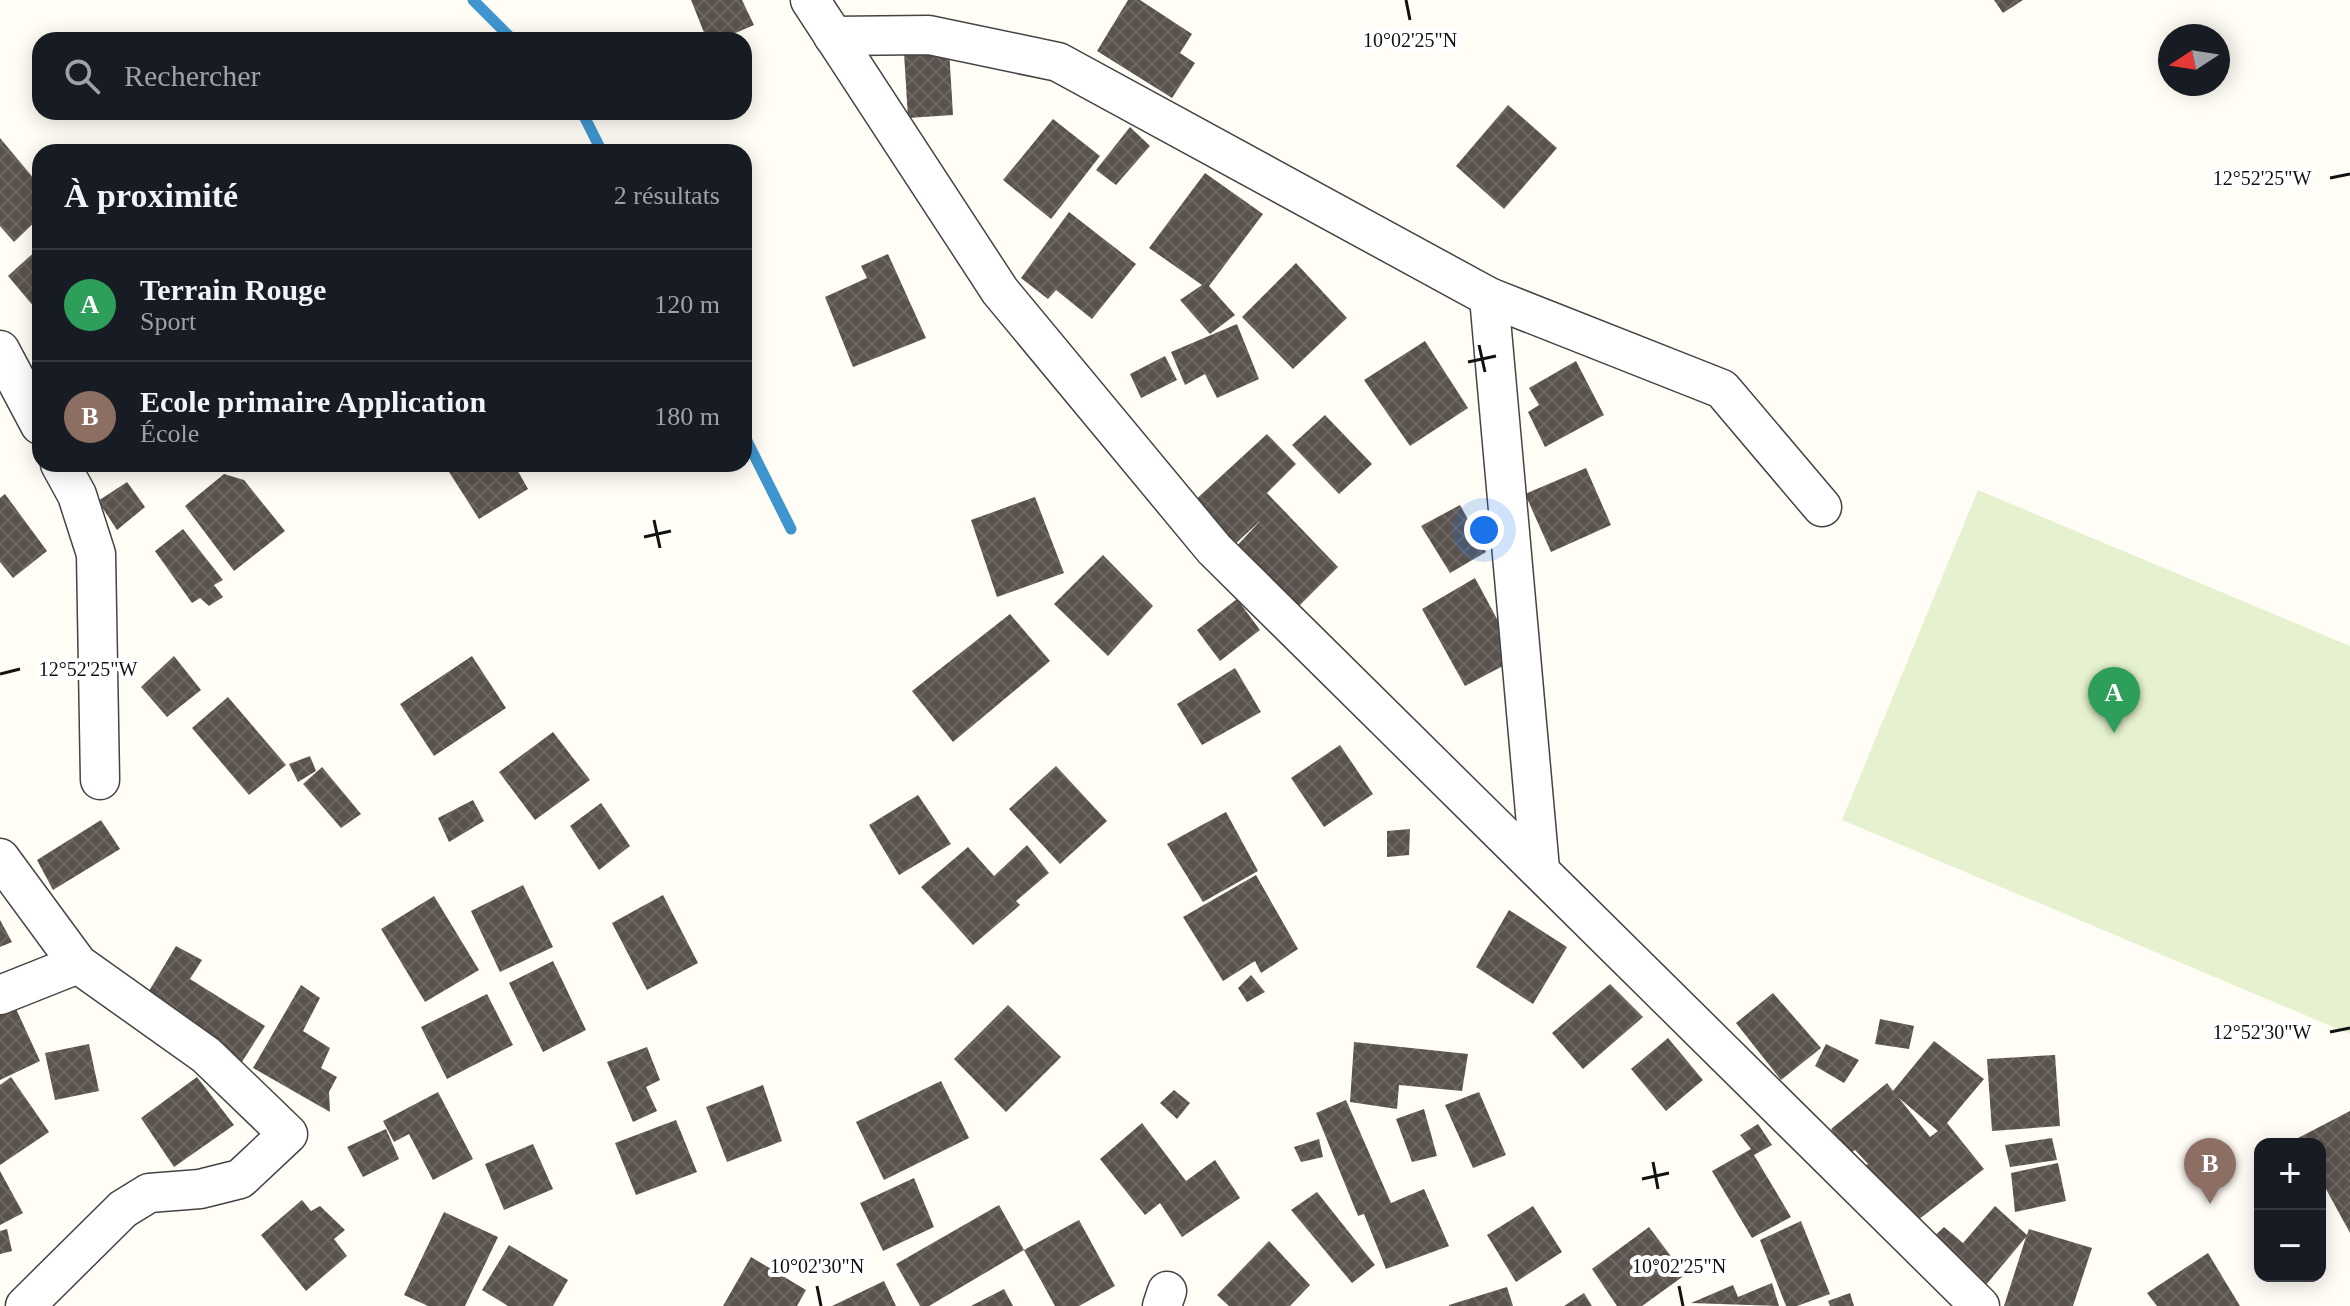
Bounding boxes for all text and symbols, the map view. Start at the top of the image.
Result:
north arrow [2158,24,2230,96]
text: 10°02'25"N [1363,29,1457,51]
search box [32,32,752,120]
icon: search [60,54,104,98]
text: Rechercher [124,59,261,92]
text: 12°52'25"W [2213,167,2311,189]
text: À proximité [64,177,238,214]
text: 2 résultats [614,181,720,210]
text: Terrain Rouge [140,273,326,306]
text: A [81,290,99,319]
text: 120 m [654,290,720,319]
text: Sport [140,307,196,336]
text: Ecole primaire Application [140,385,486,418]
text: B [81,402,99,431]
text: 180 m [654,402,720,431]
text: École [140,419,199,448]
your location [1464,510,1504,550]
text: 12°52'25"W [39,658,137,680]
pin: A [2088,667,2140,733]
text: 12°52'30"W [2213,1021,2311,1043]
pin: B [2184,1138,2236,1204]
map controls [2254,1138,2326,1282]
button: + [2254,1138,2326,1210]
button: − [2254,1210,2326,1282]
text: 10°02'30"N [770,1255,864,1277]
text: 10°02'25"N [1632,1255,1726,1277]

